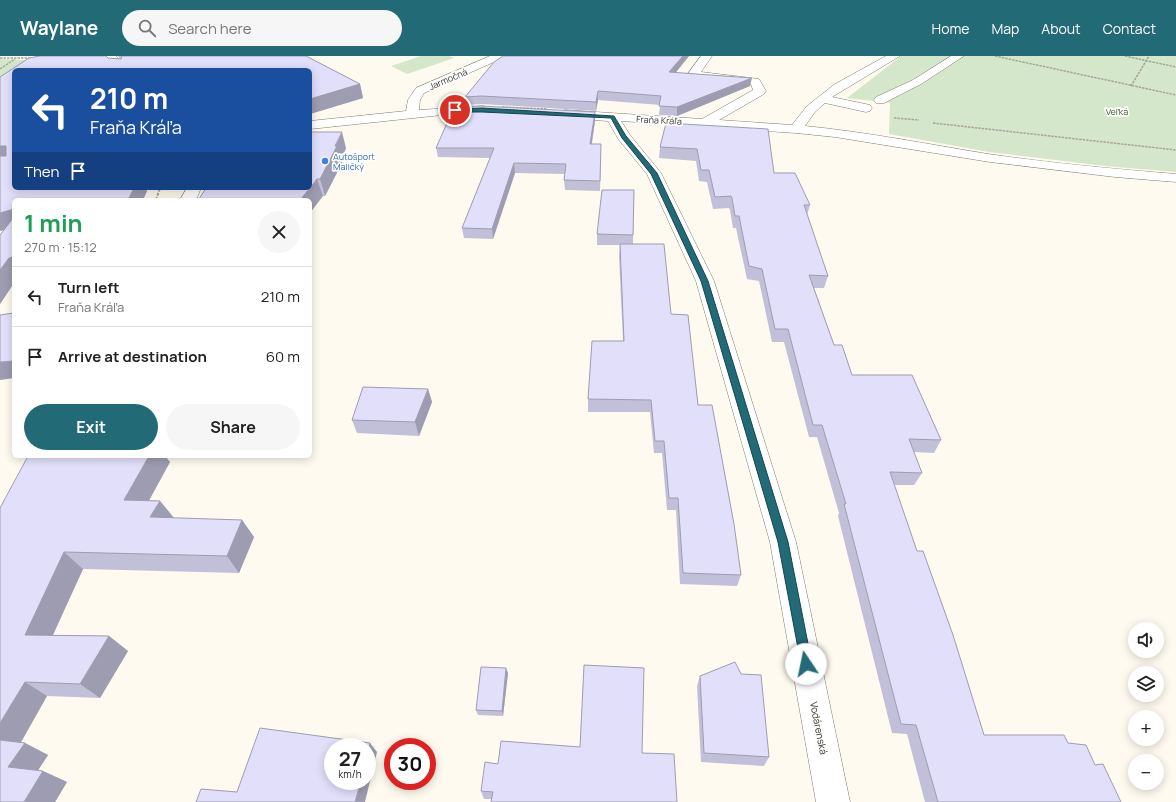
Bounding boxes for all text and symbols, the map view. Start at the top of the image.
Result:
search box [122,10,402,46]
text: Waylane [20,15,98,41]
icon: search [136,17,158,39]
text: Search here [168,18,252,39]
text: Home [932,19,969,38]
text: Map [991,19,1019,38]
text: About [1041,19,1081,38]
text: Contact [1103,19,1156,38]
street label: Jarmočná [427,65,469,93]
text: 210 m [90,79,168,117]
icon: left [24,84,76,136]
pin [438,93,472,127]
icon: arrive [444,99,466,121]
park label: Veľká [1106,105,1128,118]
street label: Fraňa Kráľa [636,112,682,128]
text: Fraňa Kráľa [90,115,182,139]
place label: Autošport Maličký [333,150,375,173]
marker: Autošport Maličký [320,156,330,166]
icon: arrive [67,160,89,182]
text: Then [24,161,59,182]
text: 1 min [24,206,83,239]
button: close [258,211,300,253]
text: 270 m · 15:12 [24,238,97,256]
text: Turn left [58,277,120,298]
icon: left [24,286,46,308]
text: 210 m [261,286,300,307]
text: Fraňa Kráľa [58,298,124,316]
icon: arrive [24,346,46,368]
text: Arrive at destination [58,346,207,367]
text: 60 m [266,346,300,367]
button: Exit [24,404,158,450]
button: Share [166,404,300,450]
map controls [1128,622,1164,790]
button: sound [1128,622,1164,658]
position arrow [785,643,827,685]
button: layers [1128,666,1164,702]
street label: Vodárenská [807,700,831,756]
button: + [1128,710,1164,746]
speed limit sign: 30 [384,738,436,790]
text: 27 [339,745,361,772]
button: − [1128,754,1164,790]
text: km/h [338,767,362,781]

